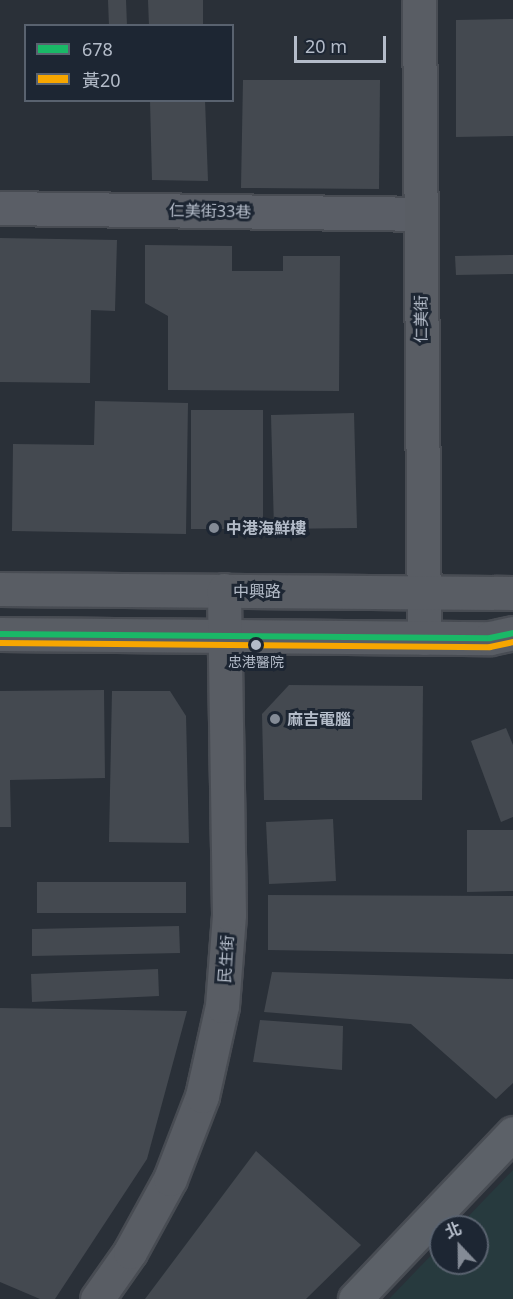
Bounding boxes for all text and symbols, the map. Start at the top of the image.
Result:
legend [24,24,234,102]
scale bar [297,24,388,62]
text: 20 m [305,34,347,58]
text: 678 [82,37,113,61]
text: 黃20 [82,68,121,92]
street label: 仁美街33巷 [169,201,251,221]
street label: 仁美街 [411,295,431,343]
place label: 中港海鮮樓 [226,518,306,538]
marker: 中港海鮮樓 [207,521,221,535]
street label: 中興路 [233,581,281,601]
marker: 忠港醫院 [250,639,262,651]
place label: 忠港醫院 [228,654,284,670]
place label: 麻吉電腦 [287,709,351,729]
marker: 麻吉電腦 [268,712,282,726]
street label: 民生街 [215,934,237,984]
north arrow [429,1215,489,1275]
text: 北 [441,1217,465,1243]

